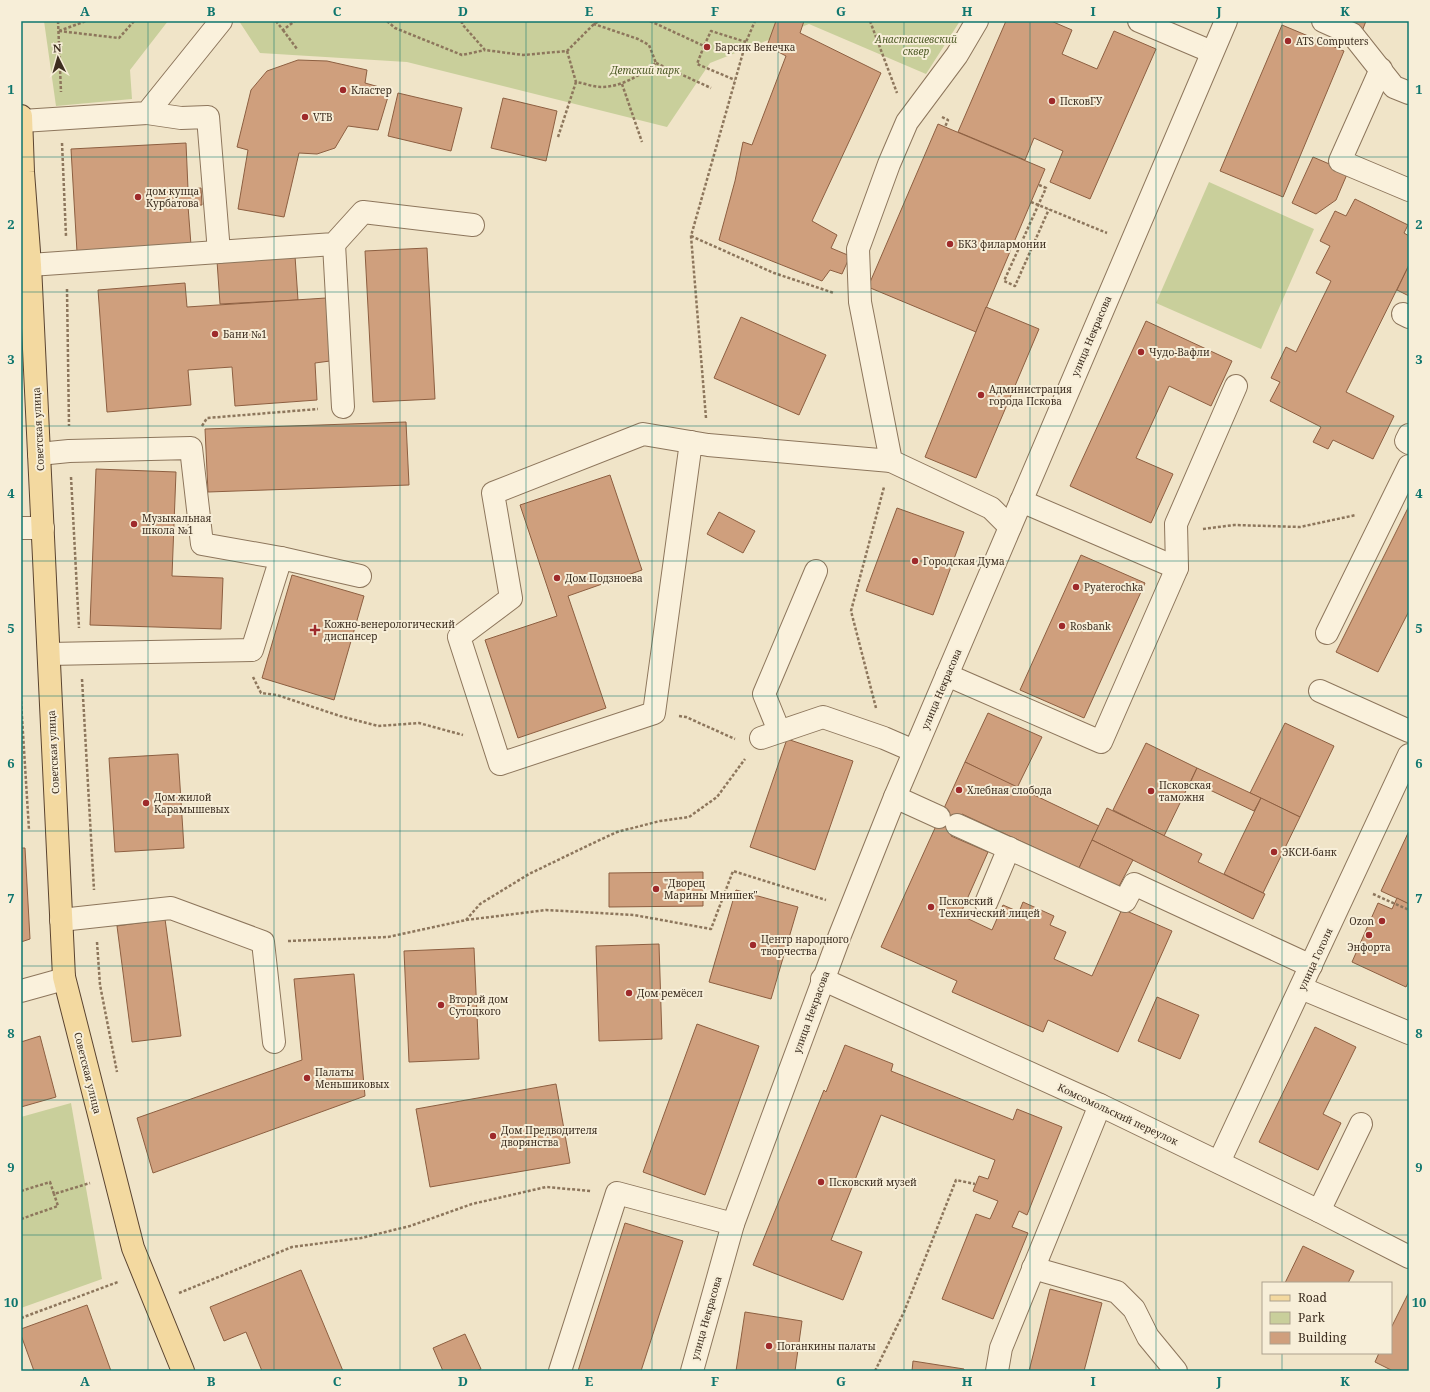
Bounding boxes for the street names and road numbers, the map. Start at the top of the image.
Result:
street label: улица Некрасова [1068,293,1114,379]
street label: Советская улица [29,386,47,471]
street label: улица Некрасова [918,646,964,732]
street label: Советская улица [44,709,62,794]
street label: улица Гоголя [1294,925,1336,992]
street label: улица Некрасова [790,969,833,1055]
street label: Советская улица [71,1031,105,1116]
street label: Комсомольский переулок [1055,1080,1181,1148]
street label: улица Некрасова [687,1274,725,1362]

